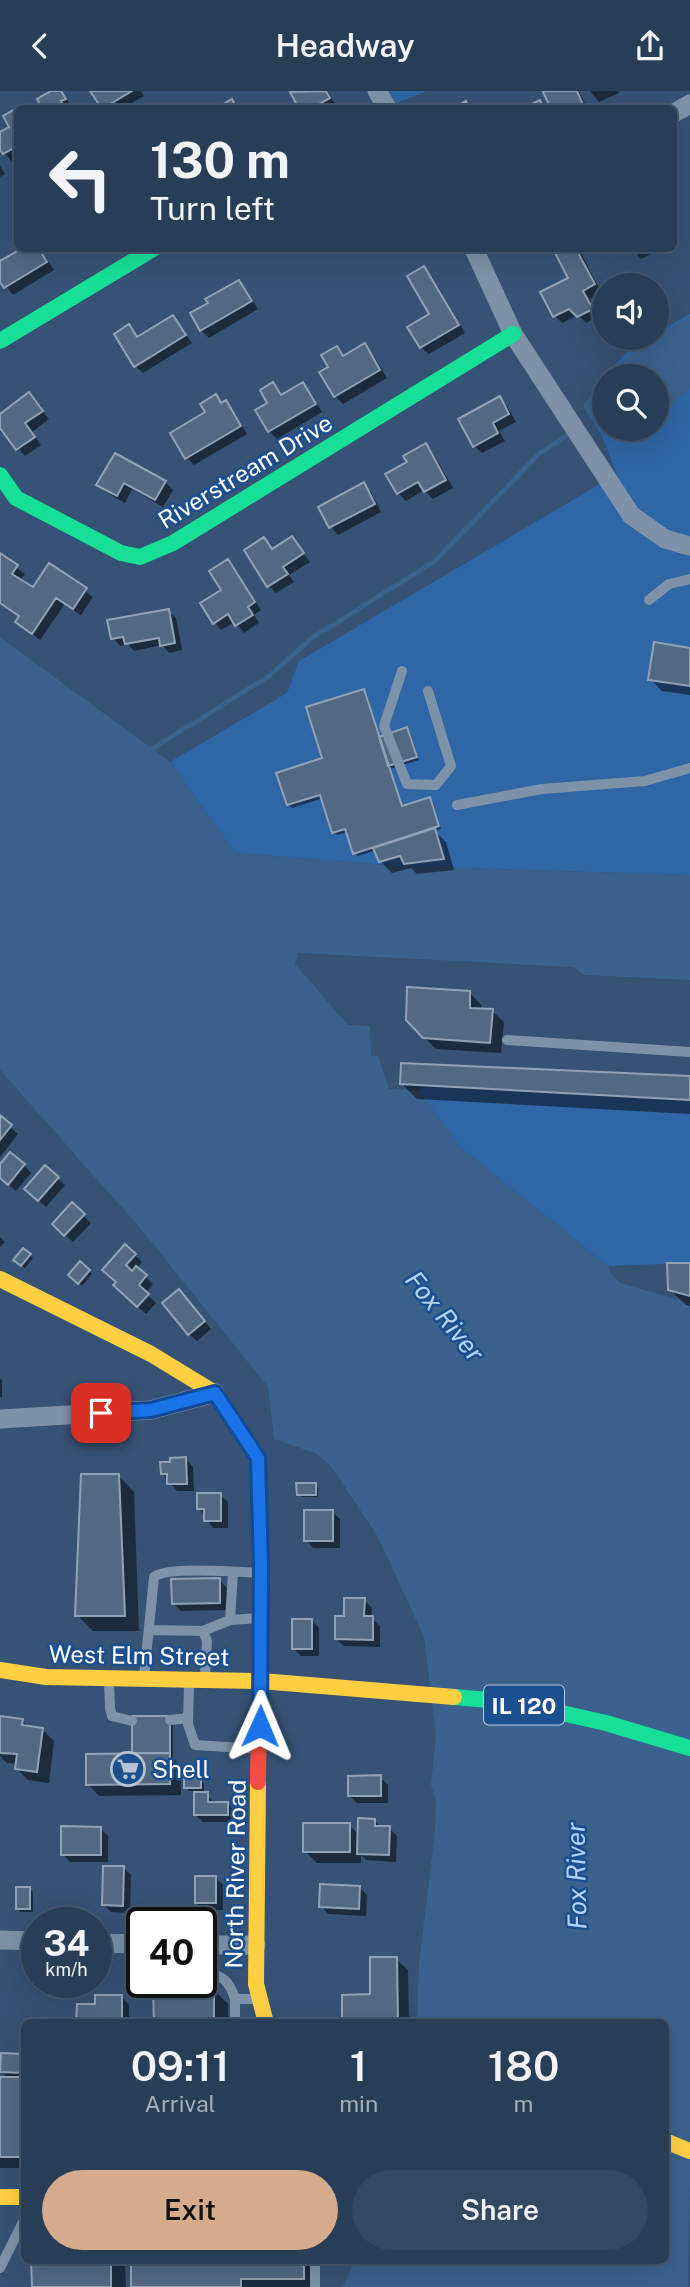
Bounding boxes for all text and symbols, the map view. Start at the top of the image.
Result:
icon: back [21,27,59,65]
text: Headway [275,27,415,64]
icon: share [631,27,669,65]
text: 130 m [150,131,290,189]
icon: left [35,133,126,224]
text: Turn left [150,190,275,227]
map controls [592,273,669,441]
button: sound [592,273,669,350]
button: search [592,364,669,441]
street label: Riverstream Drive [153,408,337,534]
water label: Fox River [399,1264,491,1368]
pin [71,1383,131,1443]
icon: arrive [82,1394,120,1432]
street label: West Elm Street [48,1639,230,1671]
road number: IL 120 [484,1686,564,1725]
position arrow [223,1689,297,1763]
supermarket icon: Shell [109,1750,147,1788]
place label: Shell [152,1755,210,1783]
street label: North River Road [219,1779,251,1969]
water label: Fox River [560,1822,592,1930]
speed limit sign: 40 [126,1907,217,1998]
text: 34 [43,1923,90,1964]
text: km/h [45,1959,88,1980]
text: 09:11 [131,2041,230,2090]
text: 1 [350,2041,367,2090]
text: 180 [488,2041,559,2090]
text: Arrival [145,2090,216,2117]
text: min [339,2090,378,2117]
text: m [514,2090,534,2117]
button: Exit [42,2170,338,2250]
button: Share [352,2170,648,2250]

